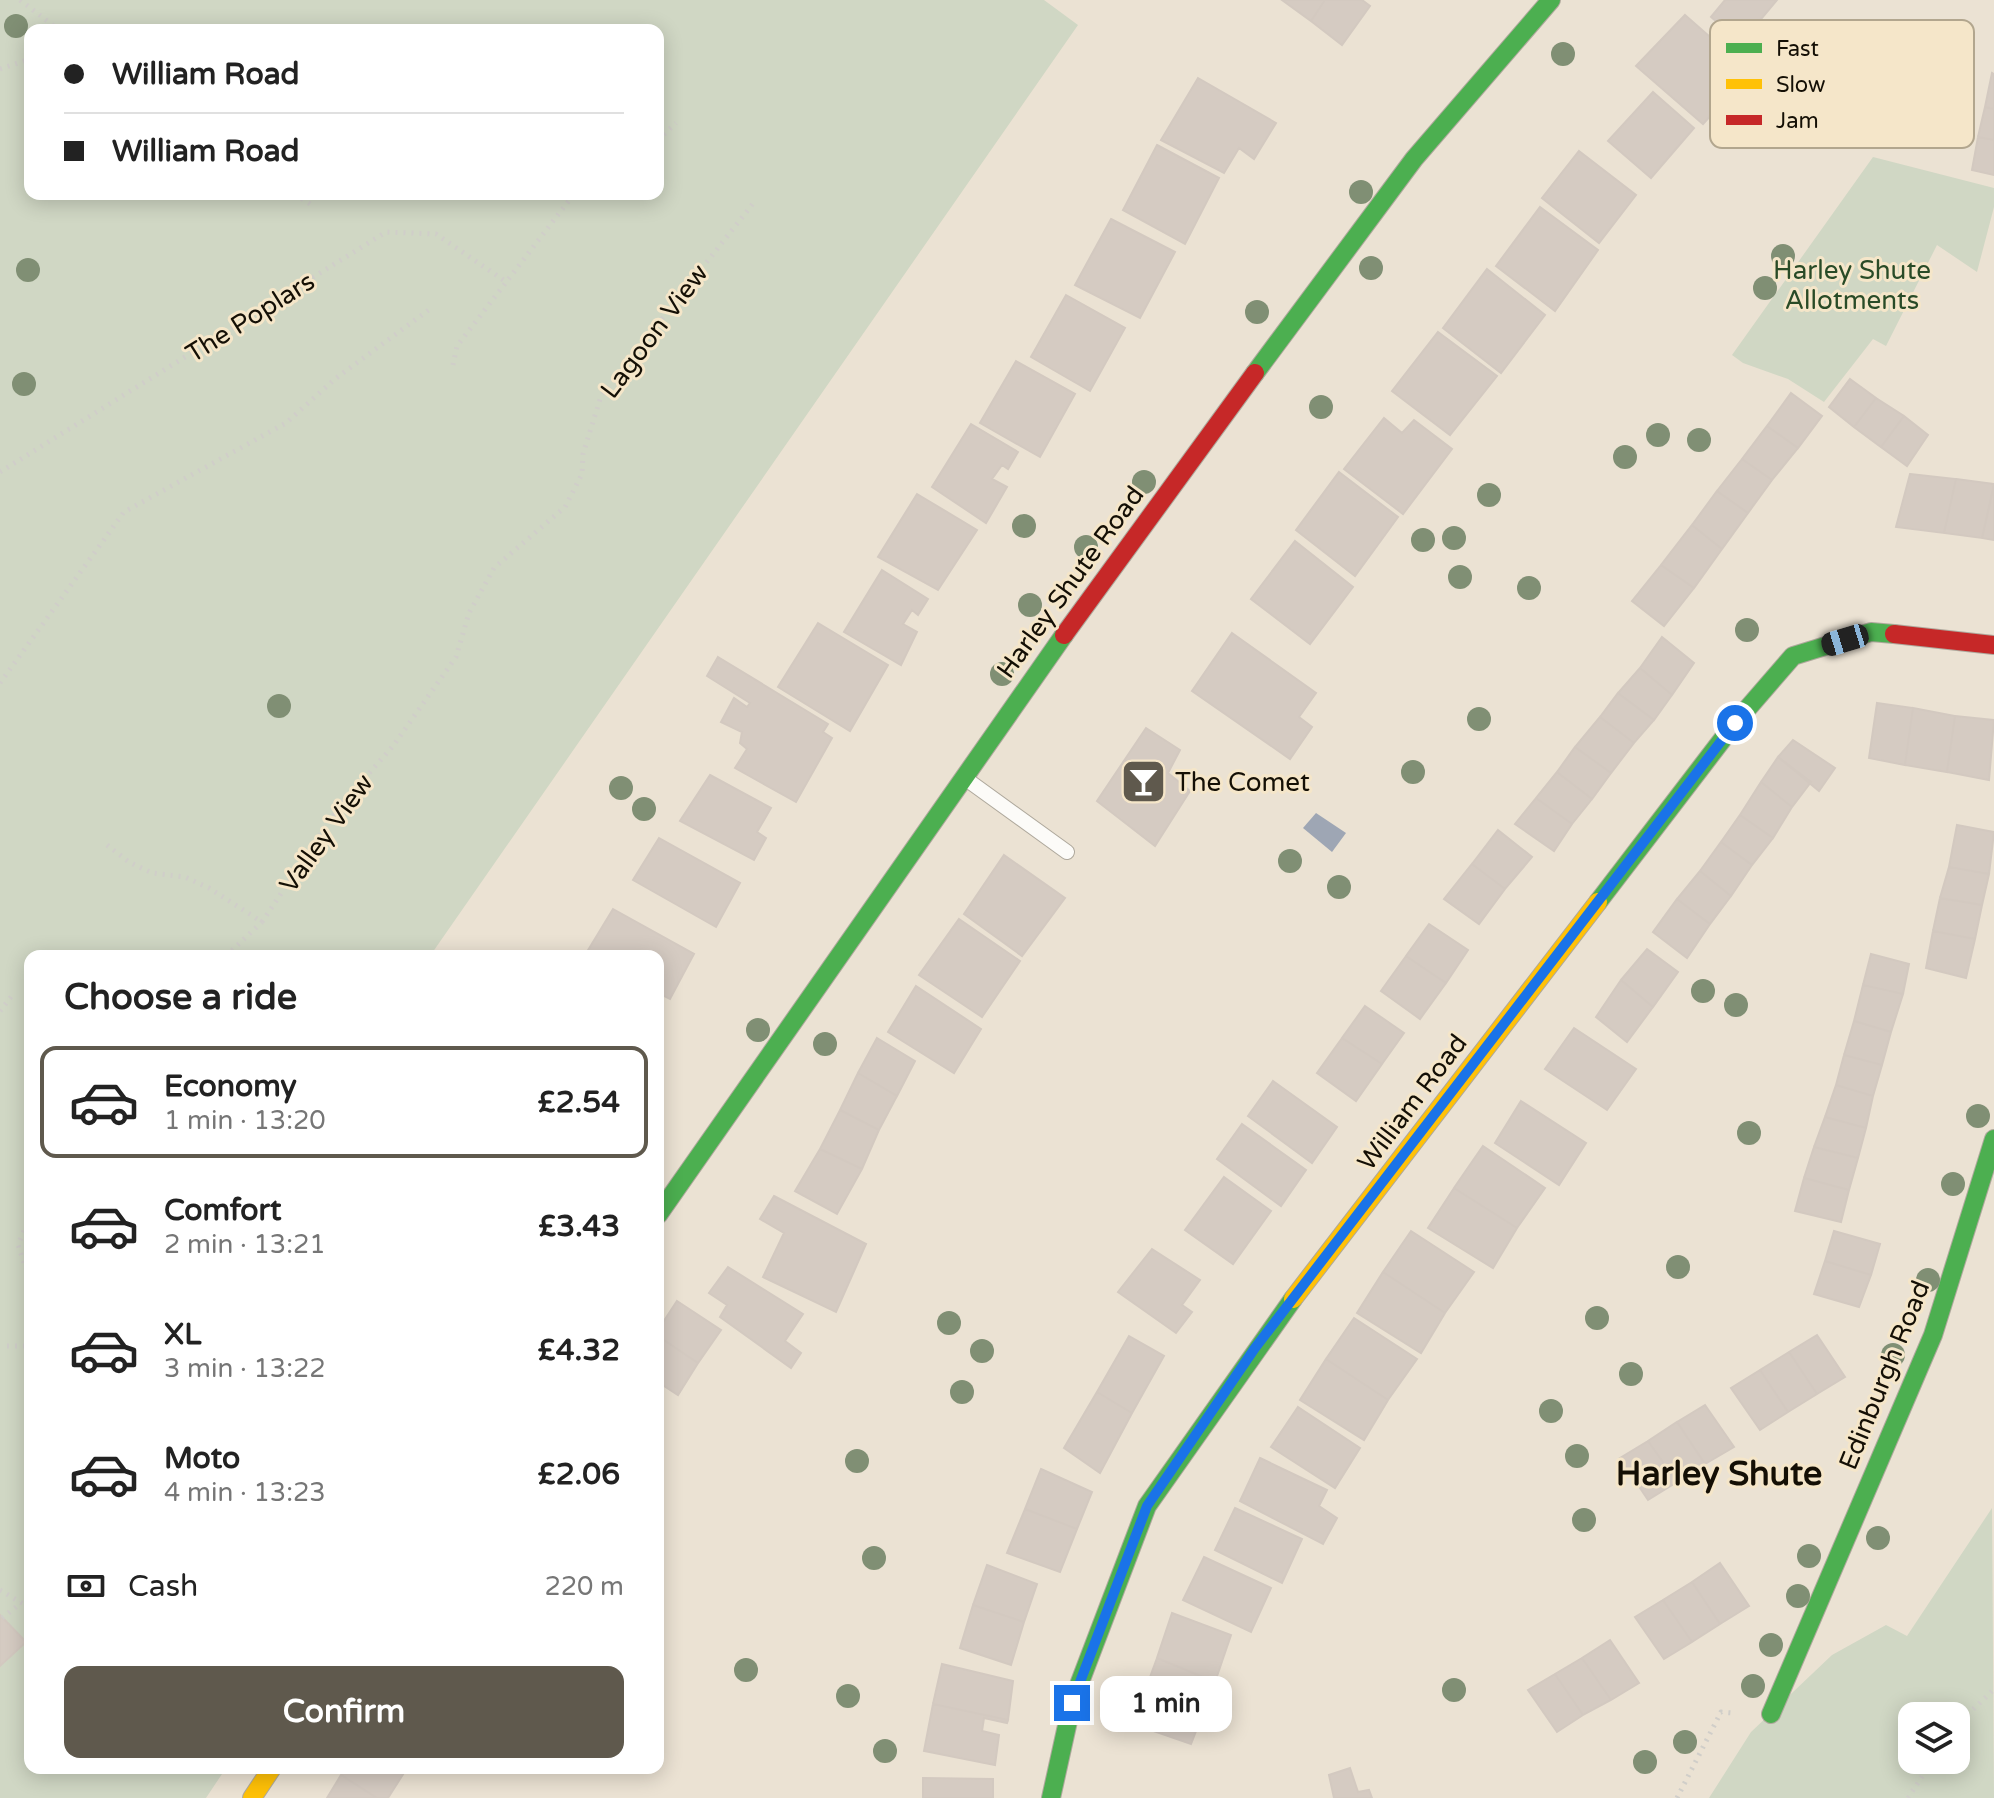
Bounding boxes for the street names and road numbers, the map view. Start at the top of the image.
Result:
street label: Lagoon View [594,258,715,404]
street label: The Poplars [180,266,320,369]
street label: Harley Shute Road [990,480,1151,684]
street label: Valley View [273,768,380,899]
street label: William Road [1351,1028,1474,1177]
street label: Edinburgh Road [1832,1276,1937,1474]

